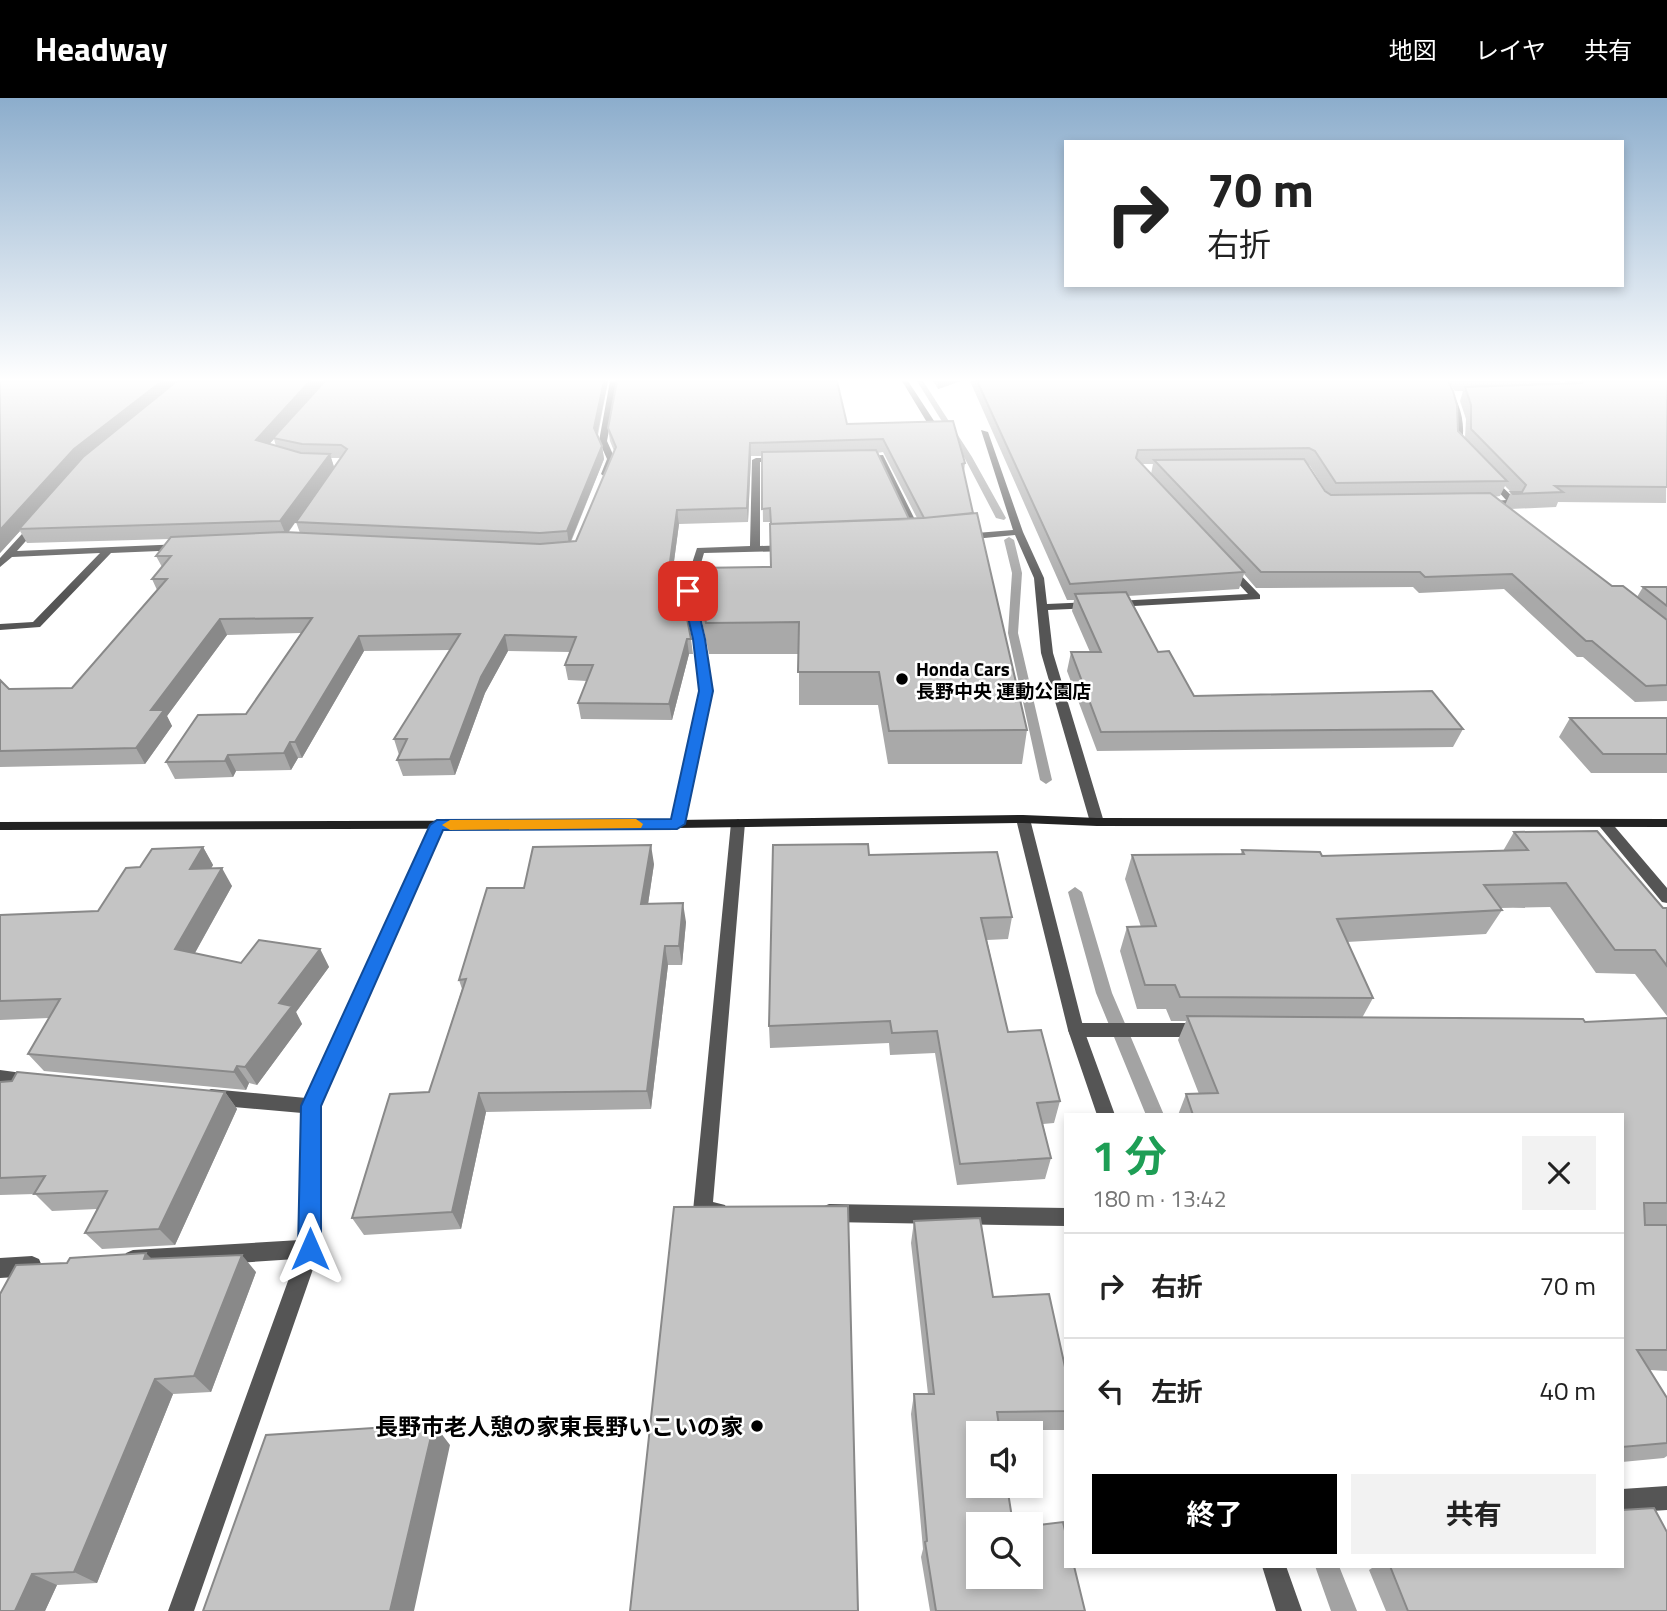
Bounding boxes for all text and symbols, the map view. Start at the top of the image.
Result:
text: Headway [35,24,168,74]
text: 地図 [1389,32,1437,68]
text: レイヤ [1475,32,1546,68]
text: 共有 [1584,32,1632,68]
text: 70 m [1207,151,1314,226]
icon: right [1092,168,1183,259]
text: 右折 [1207,220,1271,268]
pin [658,561,718,621]
icon: arrive [669,572,707,610]
place label: Honda Cars 長野中央 運動公園店 [916,654,1091,705]
marker: Honda Cars 長野中央 運動公園店 [894,671,910,687]
text: 1 分 [1092,1123,1167,1187]
button: close [1522,1136,1596,1210]
text: 180 m · 13:42 [1092,1181,1227,1216]
position arrow [273,1212,347,1286]
text: 70 m [1539,1266,1596,1305]
icon: right [1092,1267,1130,1305]
text: 右折 [1151,1267,1203,1306]
text: 40 m [1539,1371,1596,1410]
icon: left [1092,1372,1130,1410]
text: 左折 [1151,1372,1203,1411]
place label: 長野市老人憩の家東長野いこいの家 [375,1409,743,1444]
marker: 長野市老人憩の家東長野いこいの家 [749,1418,765,1434]
map controls [966,1421,1043,1589]
button: sound [966,1421,1043,1498]
button: 終了 [1092,1474,1337,1554]
button: 共有 [1351,1474,1596,1554]
button: search [966,1512,1043,1589]

